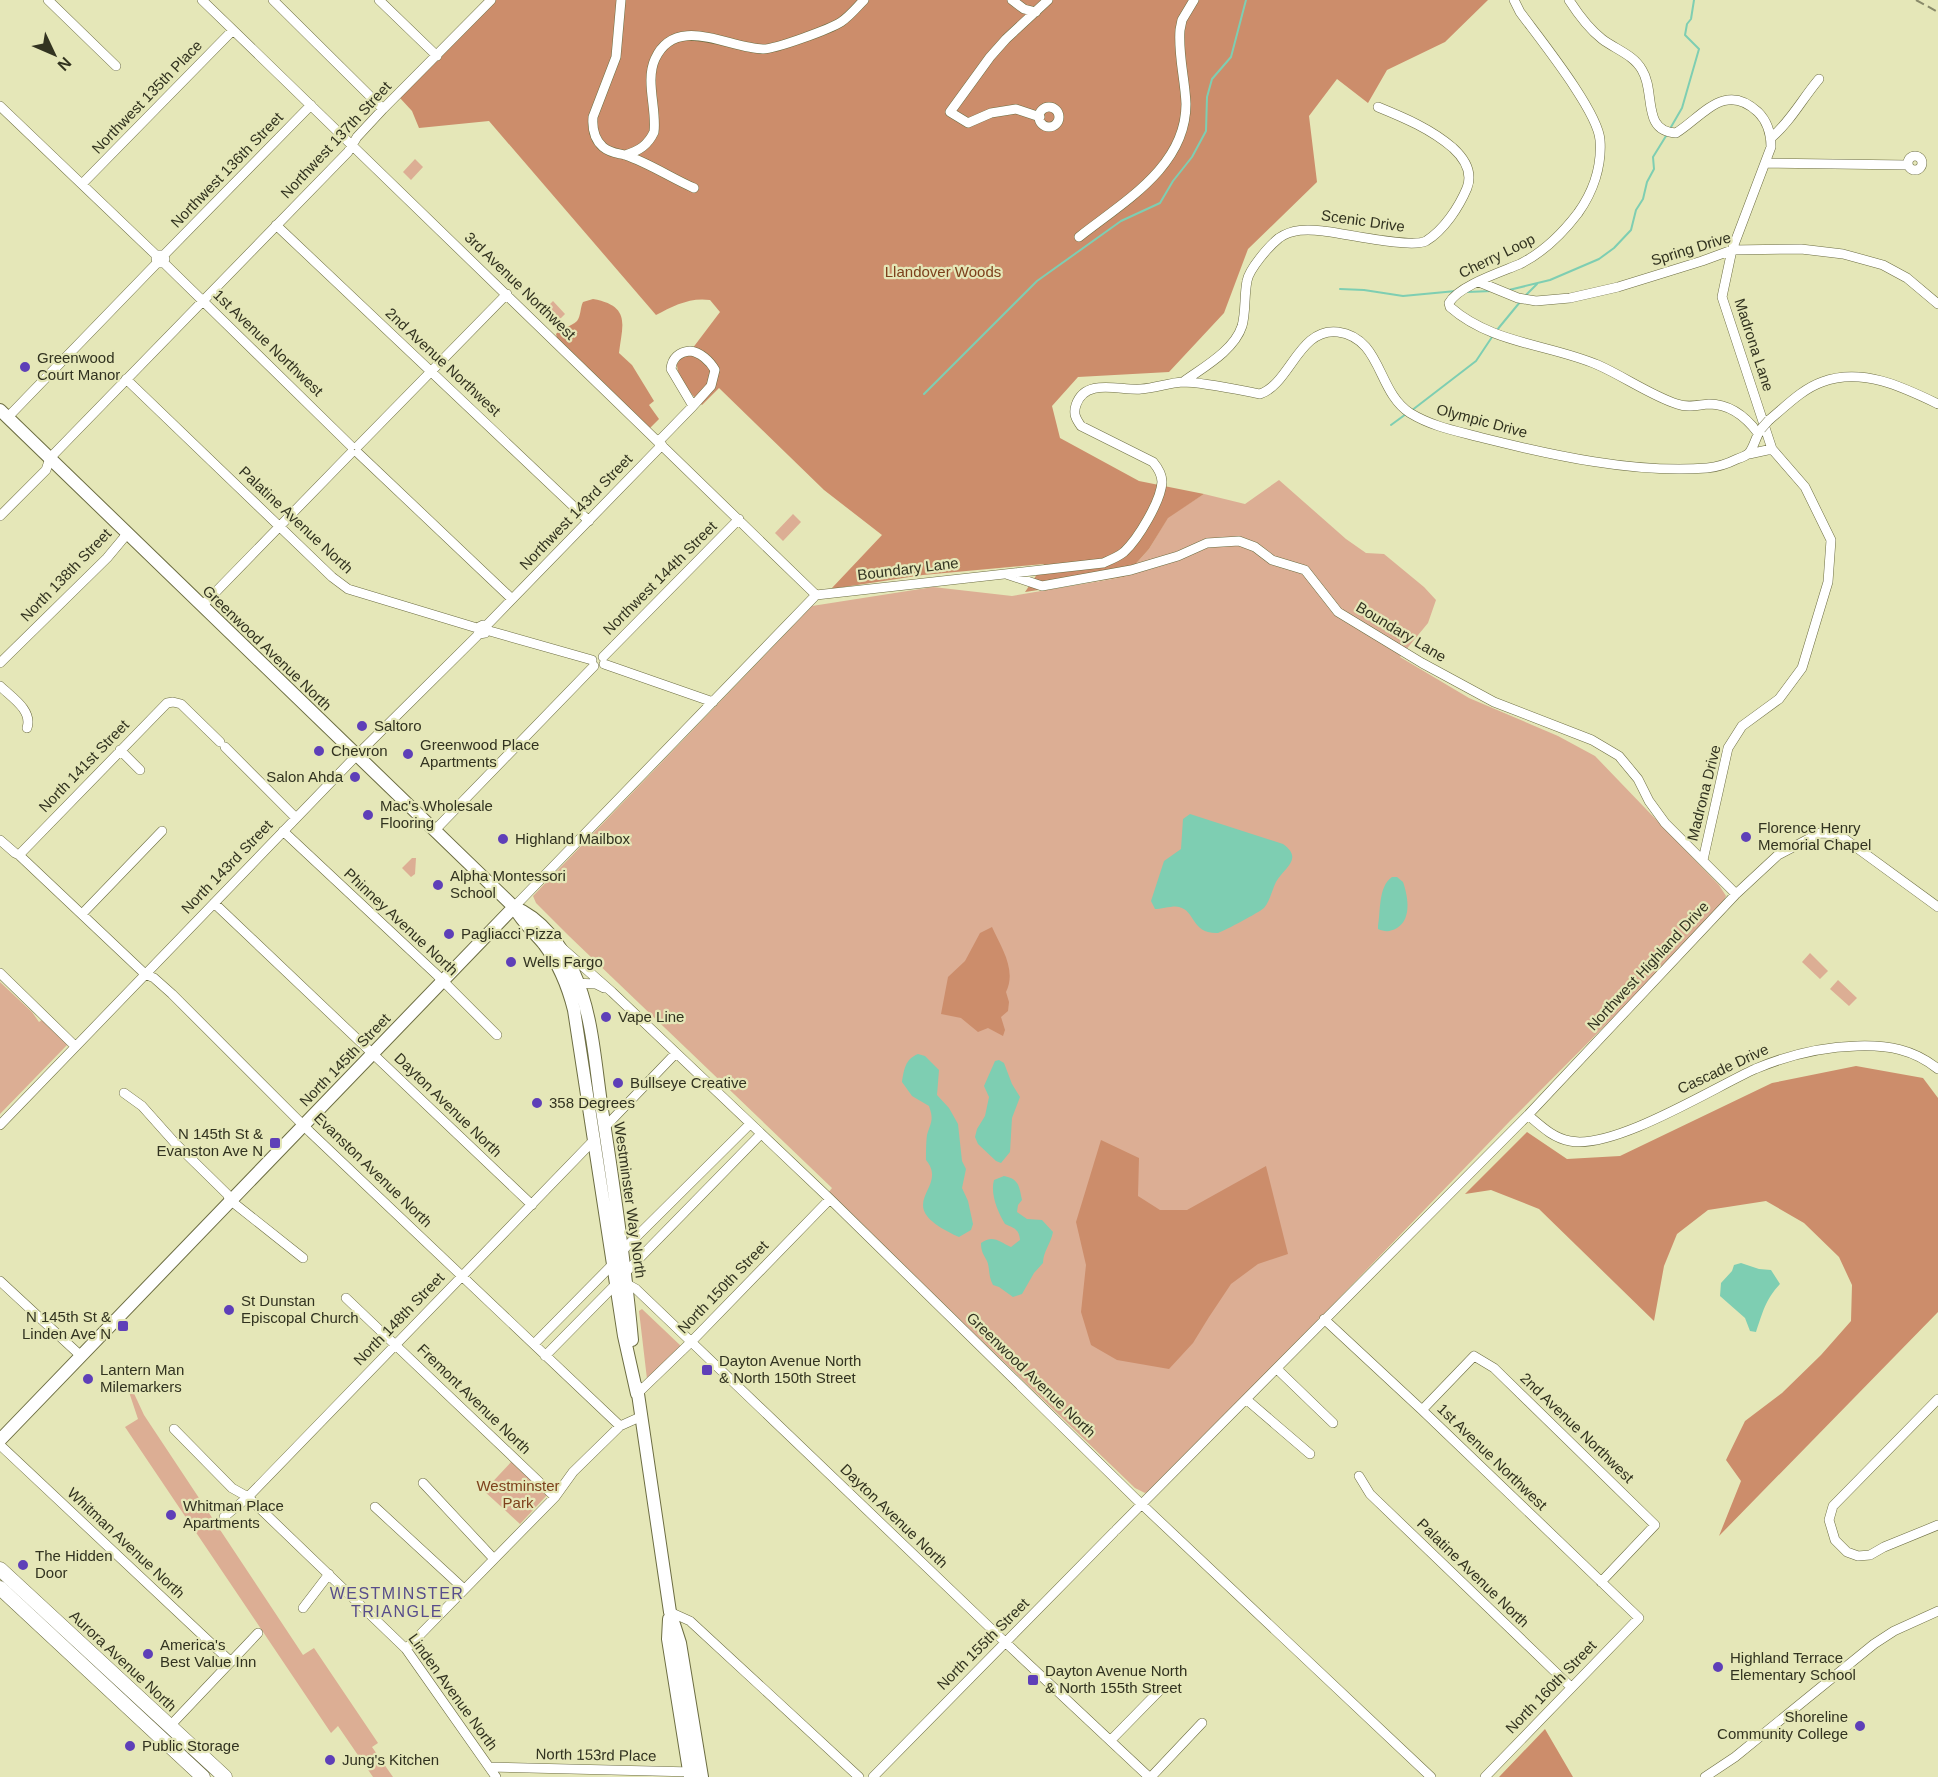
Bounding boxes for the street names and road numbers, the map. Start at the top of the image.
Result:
street label: Northwest 135th Place [88,36,205,157]
street label: Northwest 137th Street [277,77,395,202]
street label: Northwest 136th Street [167,108,287,231]
street label: Scenic Drive [1320,206,1406,235]
street label: 3rd Avenue Northwest [461,228,580,343]
street label: Spring Drive [1649,228,1733,269]
street label: Cherry Loop [1456,230,1538,281]
street label: 1st Avenue Northwest [210,286,327,400]
street label: Madrona Lane [1731,296,1778,393]
street label: 2nd Avenue Northwest [382,304,505,420]
street label: Olympic Drive [1435,400,1529,441]
street label: Northwest 143rd Street [516,450,636,573]
street label: Palatine Avenue North [236,463,357,577]
street label: Northwest 144th Street [599,517,720,638]
street label: North 138th Street [17,524,115,625]
street label: Boundary Lane [856,554,959,583]
street label: Greenwood Avenue North [199,582,335,714]
street label: Boundary Lane [1353,598,1449,665]
street label: North 141st Street [35,715,133,815]
street label: Madrona Drive [1683,743,1724,843]
street label: North 143rd Street [178,816,276,917]
street label: Phinney Avenue North [341,865,462,979]
street label: Northwest Highland Drive [1583,898,1712,1034]
street label: North 145th Street [296,1009,394,1110]
street label: Cascade Drive [1675,1040,1771,1097]
street label: Dayton Avenue North [391,1049,505,1160]
street label: Evanston Avenue North [311,1109,436,1230]
street label: Westminster Way North [611,1121,650,1279]
street label: North 150th Street [674,1236,772,1337]
street label: North 148th Street [350,1268,448,1369]
street label: Greenwood Avenue North [963,1309,1099,1441]
street label: Fremont Avenue North [414,1340,534,1457]
street label: 2nd Avenue Northwest [1517,1369,1638,1487]
street label: 1st Avenue Northwest [1434,1400,1551,1514]
street label: Dayton Avenue North [837,1460,951,1571]
street label: Whitman Avenue North [64,1484,188,1601]
street label: Palatine Avenue North [1414,1515,1533,1631]
street label: North 155th Street [933,1594,1033,1693]
street label: Aurora Avenue North [66,1607,180,1715]
street label: Linden Avenue North [405,1630,501,1753]
street label: North 160th Street [1502,1636,1600,1737]
street label: North 153rd Place [535,1745,657,1764]

